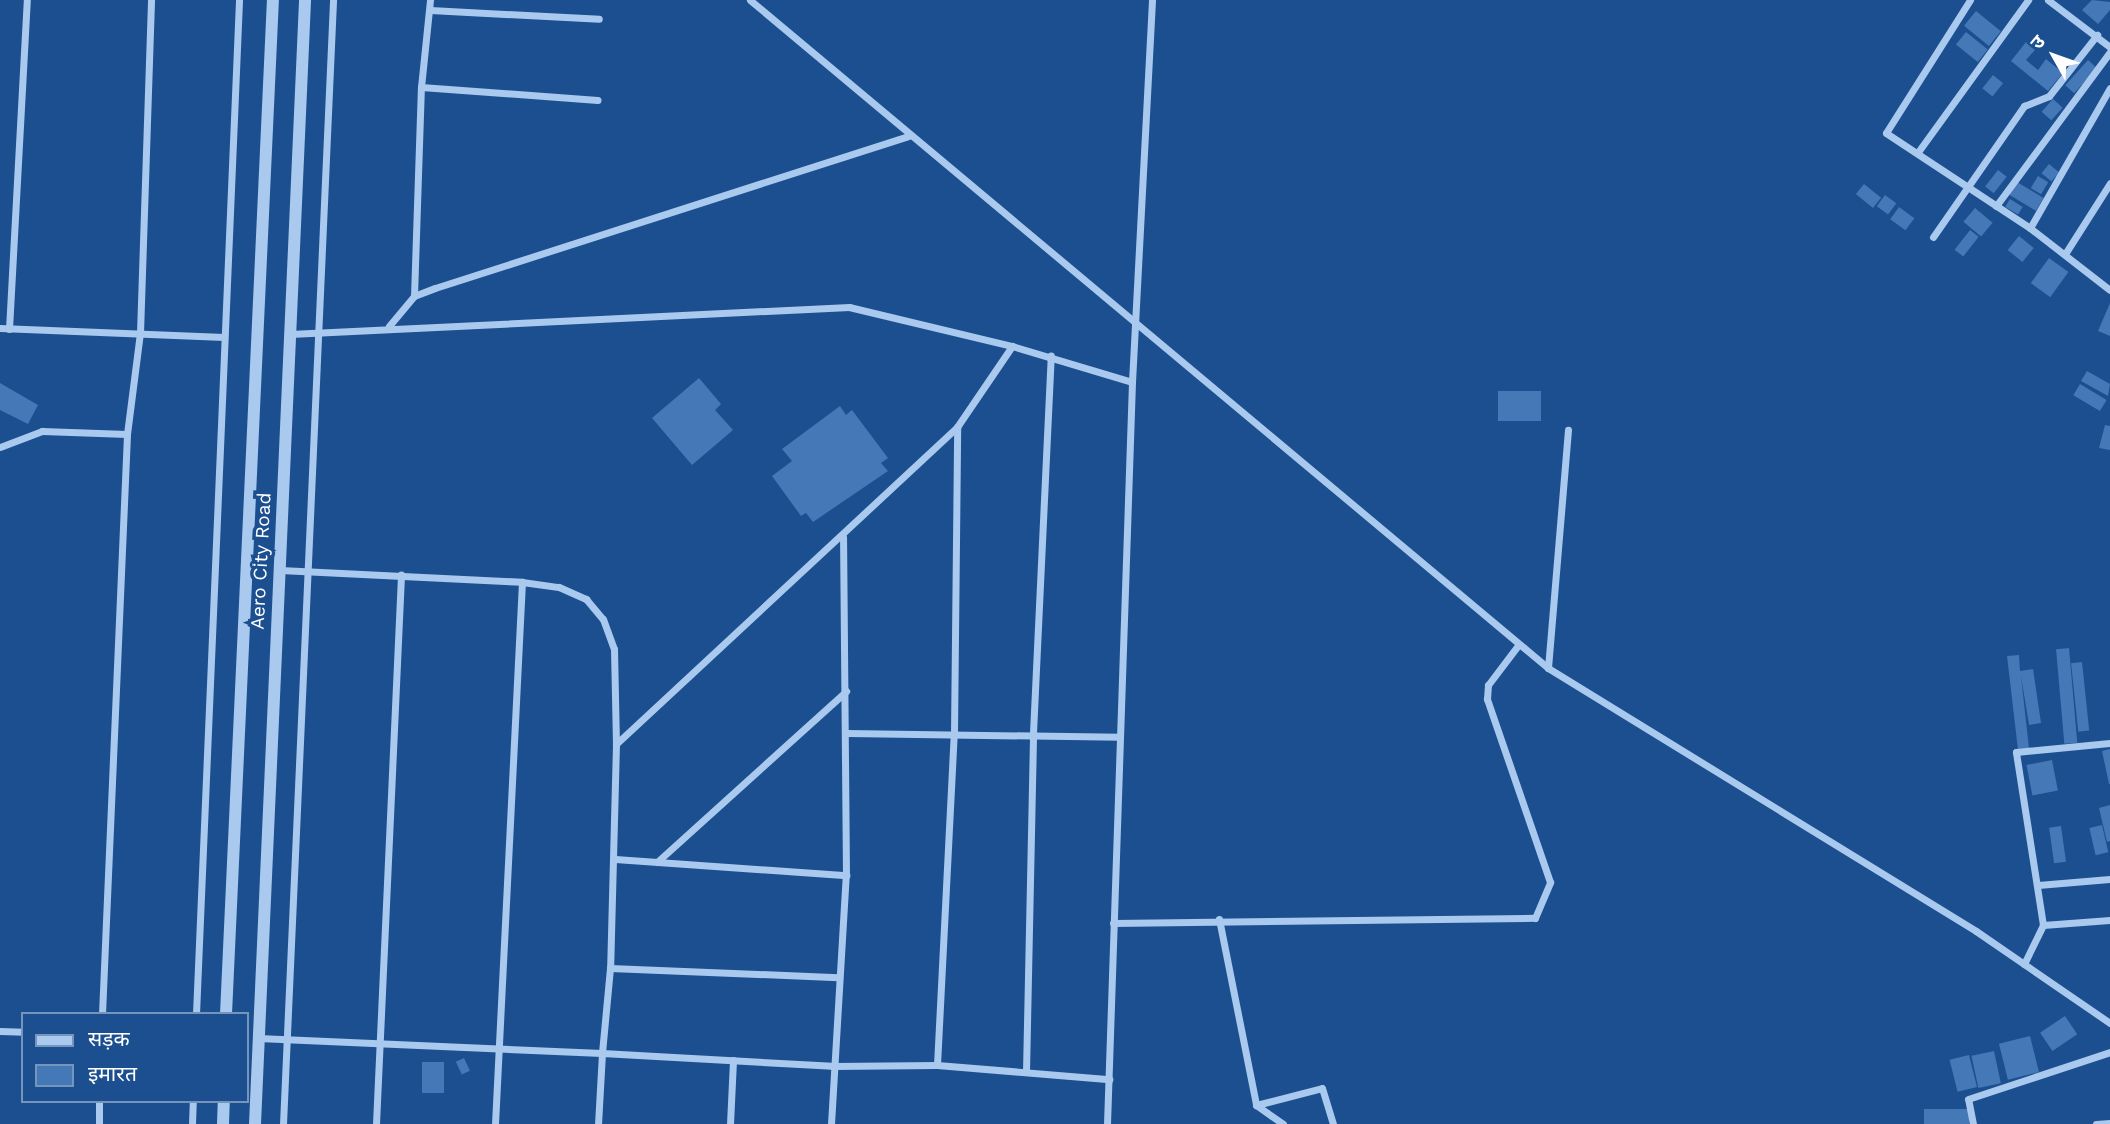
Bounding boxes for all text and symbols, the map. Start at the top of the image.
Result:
north arrow [2019,21,2089,91]
text: उ [2025,31,2050,54]
street label: Aero City Road [246,492,276,630]
legend [21,1012,248,1103]
text: सड़क [88,1026,130,1051]
text: इमारत [88,1061,137,1086]

